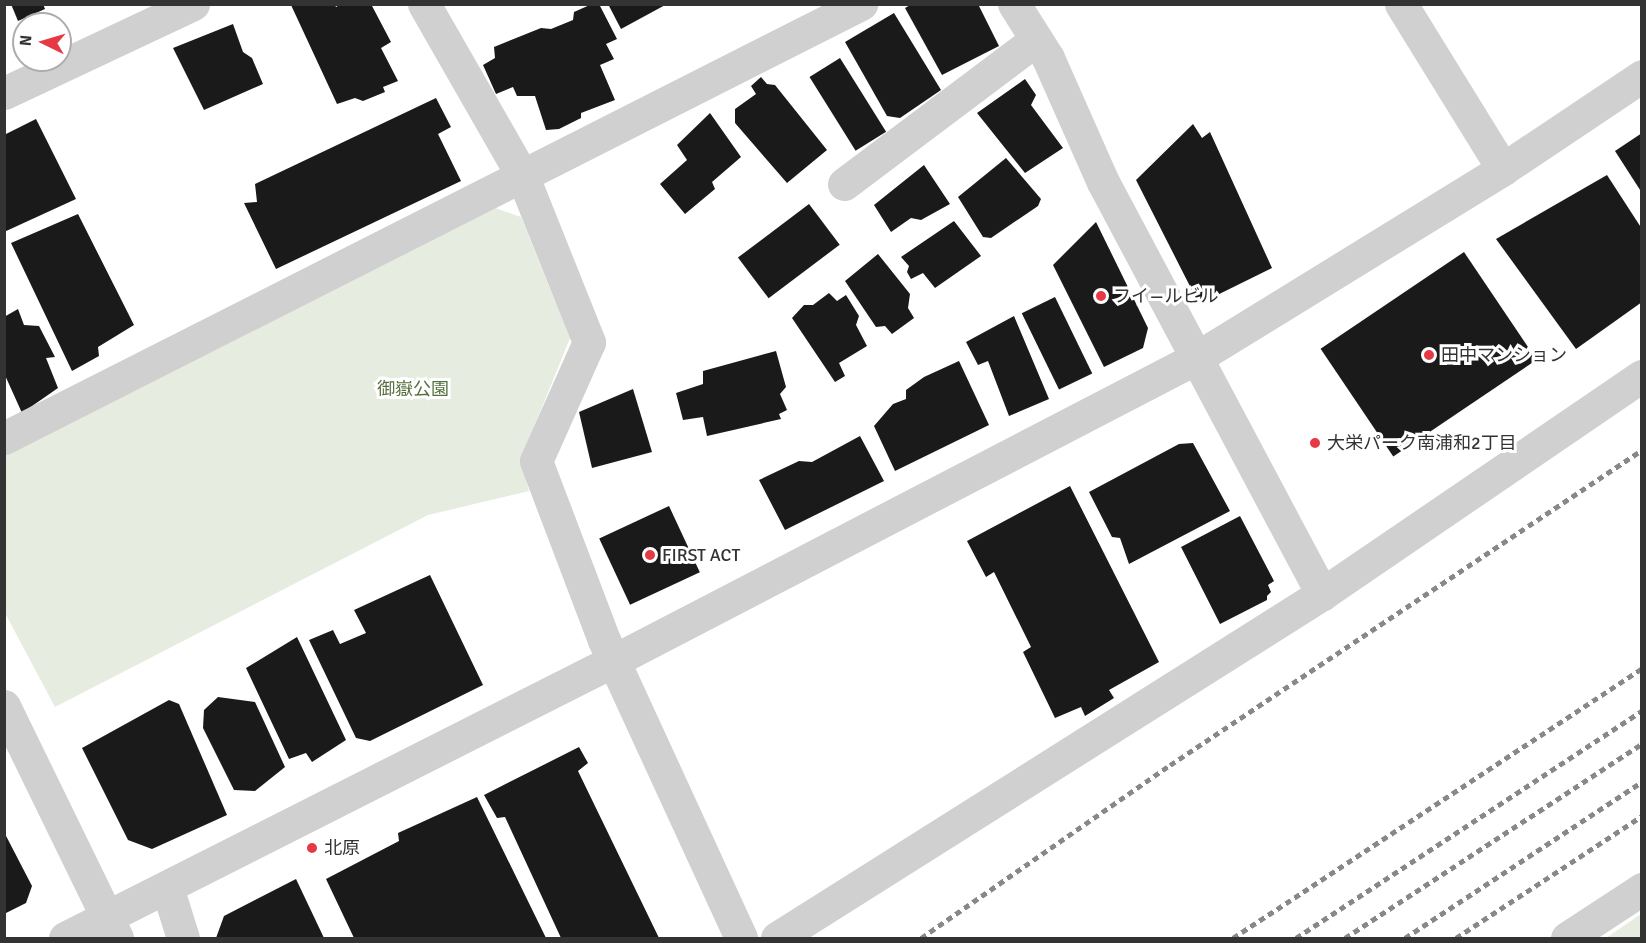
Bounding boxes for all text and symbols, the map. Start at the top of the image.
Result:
north arrow [12,12,72,72]
text: N [16,34,37,47]
place label: フイ―ルビル [1113,285,1219,307]
marker: フイ―ルビル [1094,289,1108,303]
place label: 田中マンション [1441,344,1567,366]
marker: 田中マンション [1422,348,1436,362]
park label: 御嶽公園 [377,378,449,400]
place label: 大栄パーク南浦和2丁目 [1327,432,1517,454]
marker: 大栄パーク南浦和2丁目 [1308,436,1322,450]
place label: FIRST ACT [662,544,740,566]
marker: FIRST ACT [643,548,657,562]
place label: 北原 [324,837,360,859]
marker: 北原 [305,841,319,855]

